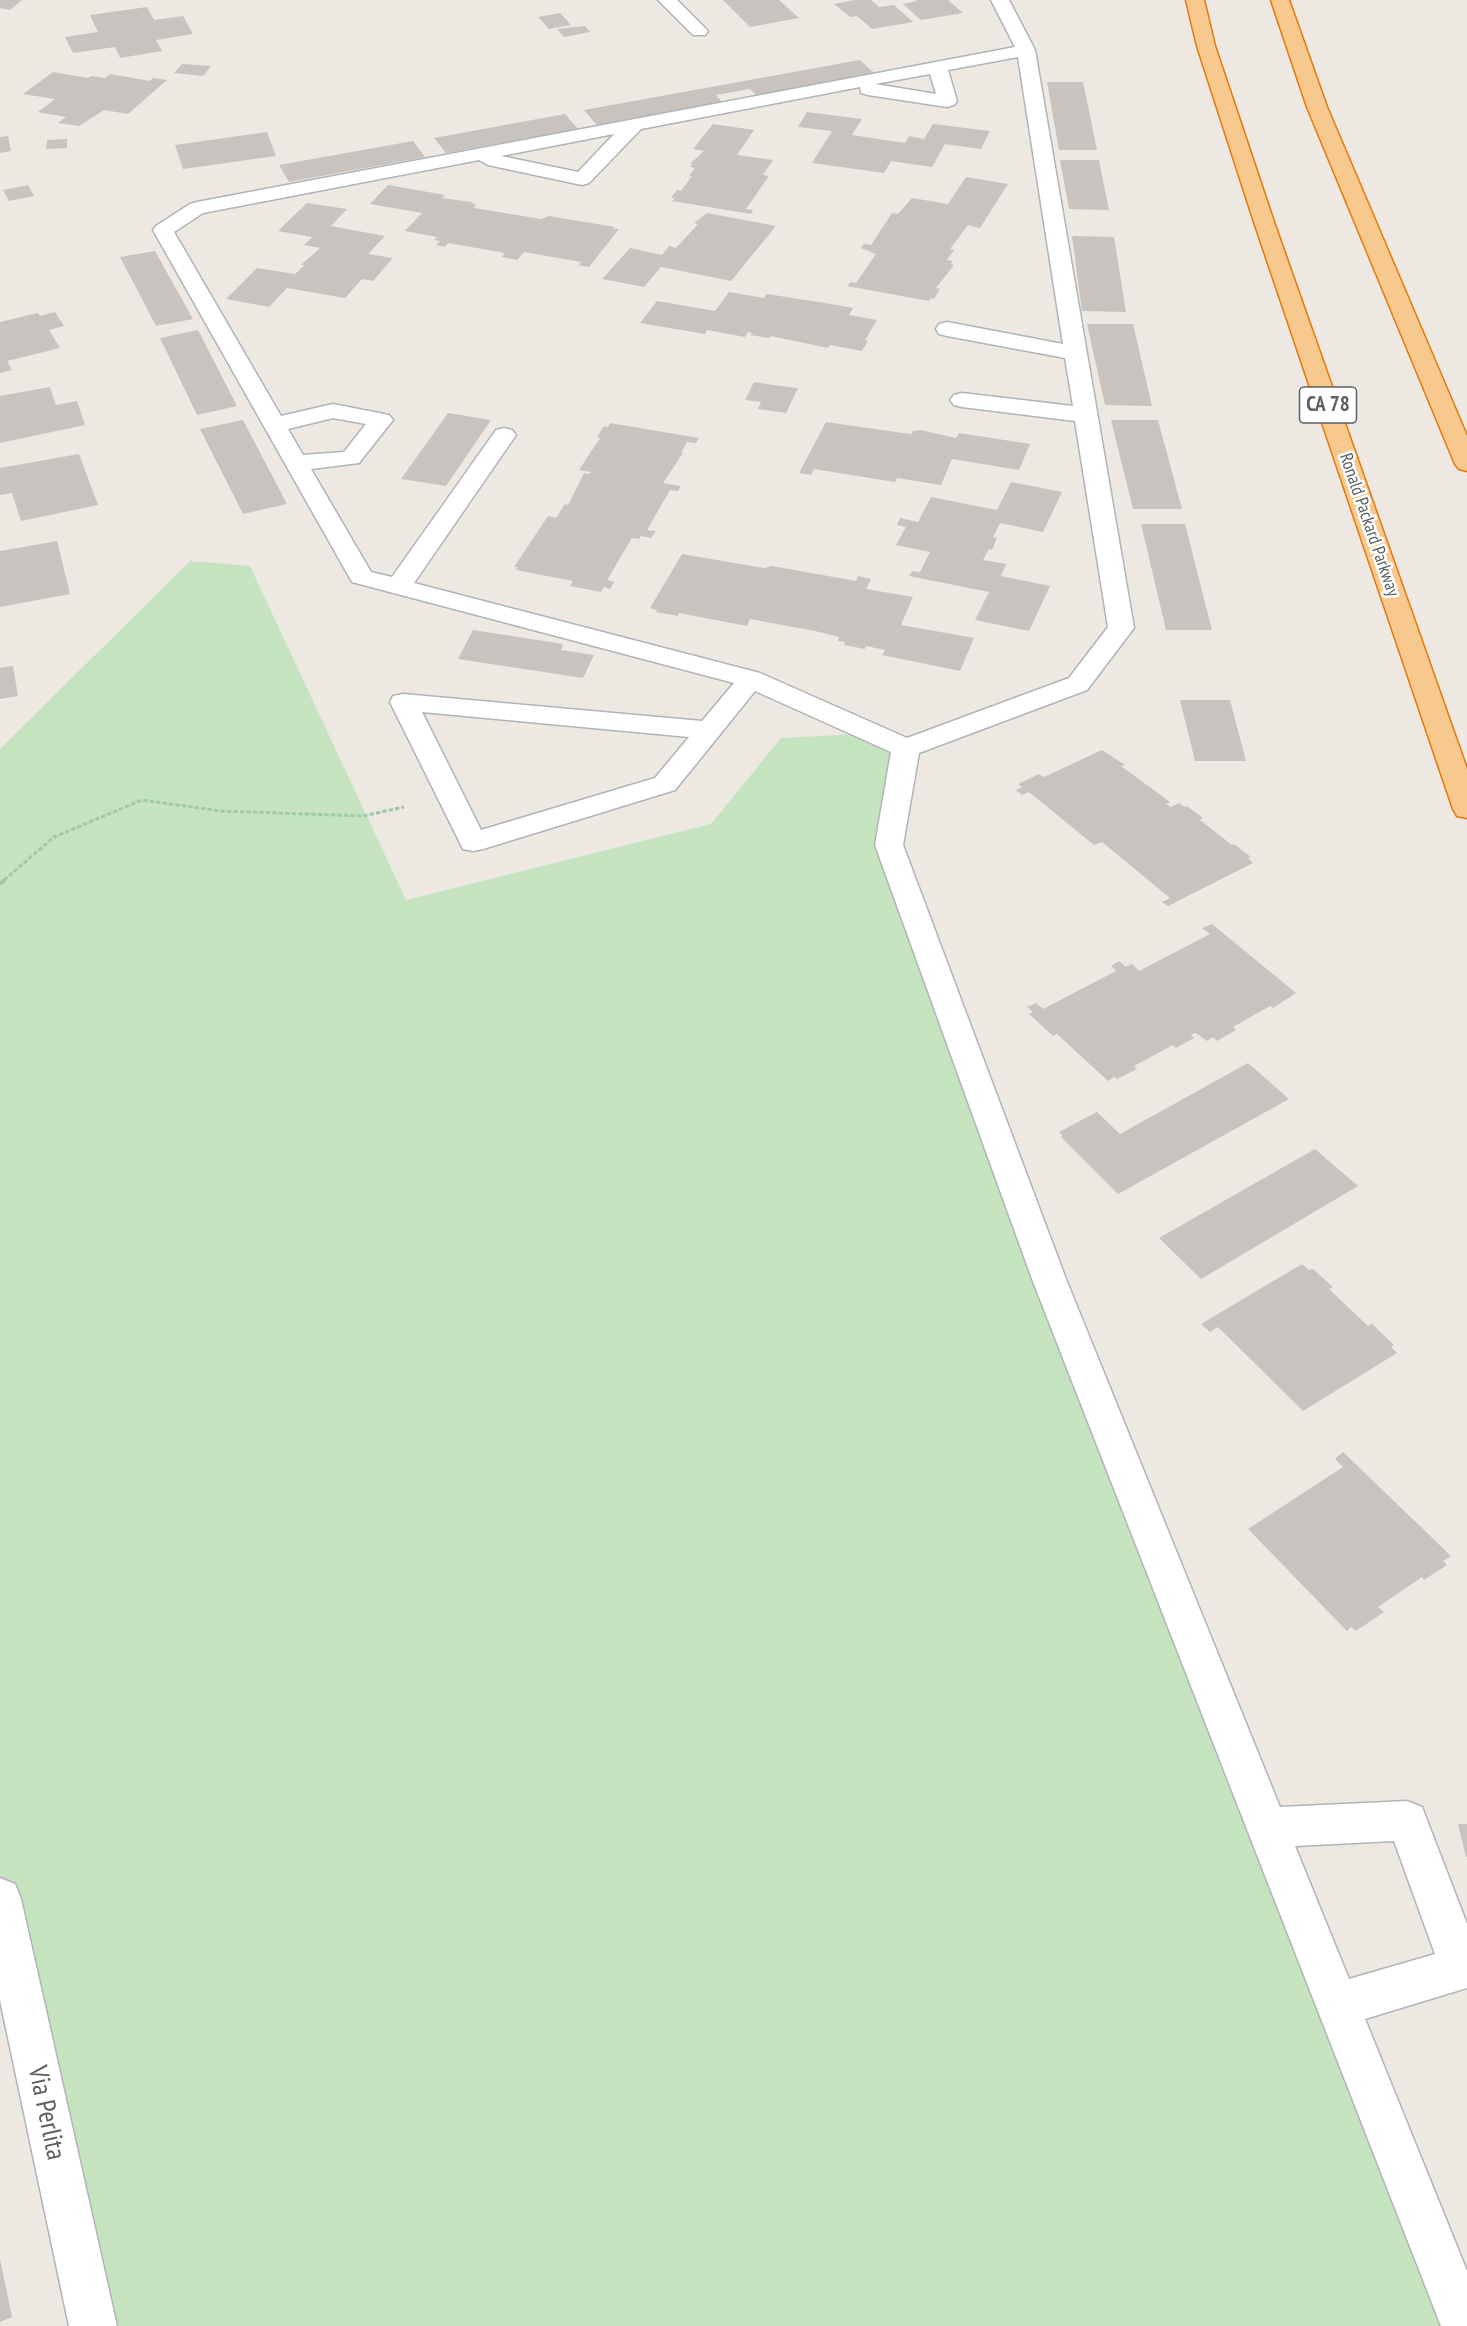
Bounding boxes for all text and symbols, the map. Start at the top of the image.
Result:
road number: CA 78 [1300,387,1356,423]
street label: Ronald Packard Parkway [1334,451,1404,599]
street label: Via Perlita [20,2063,72,2163]

